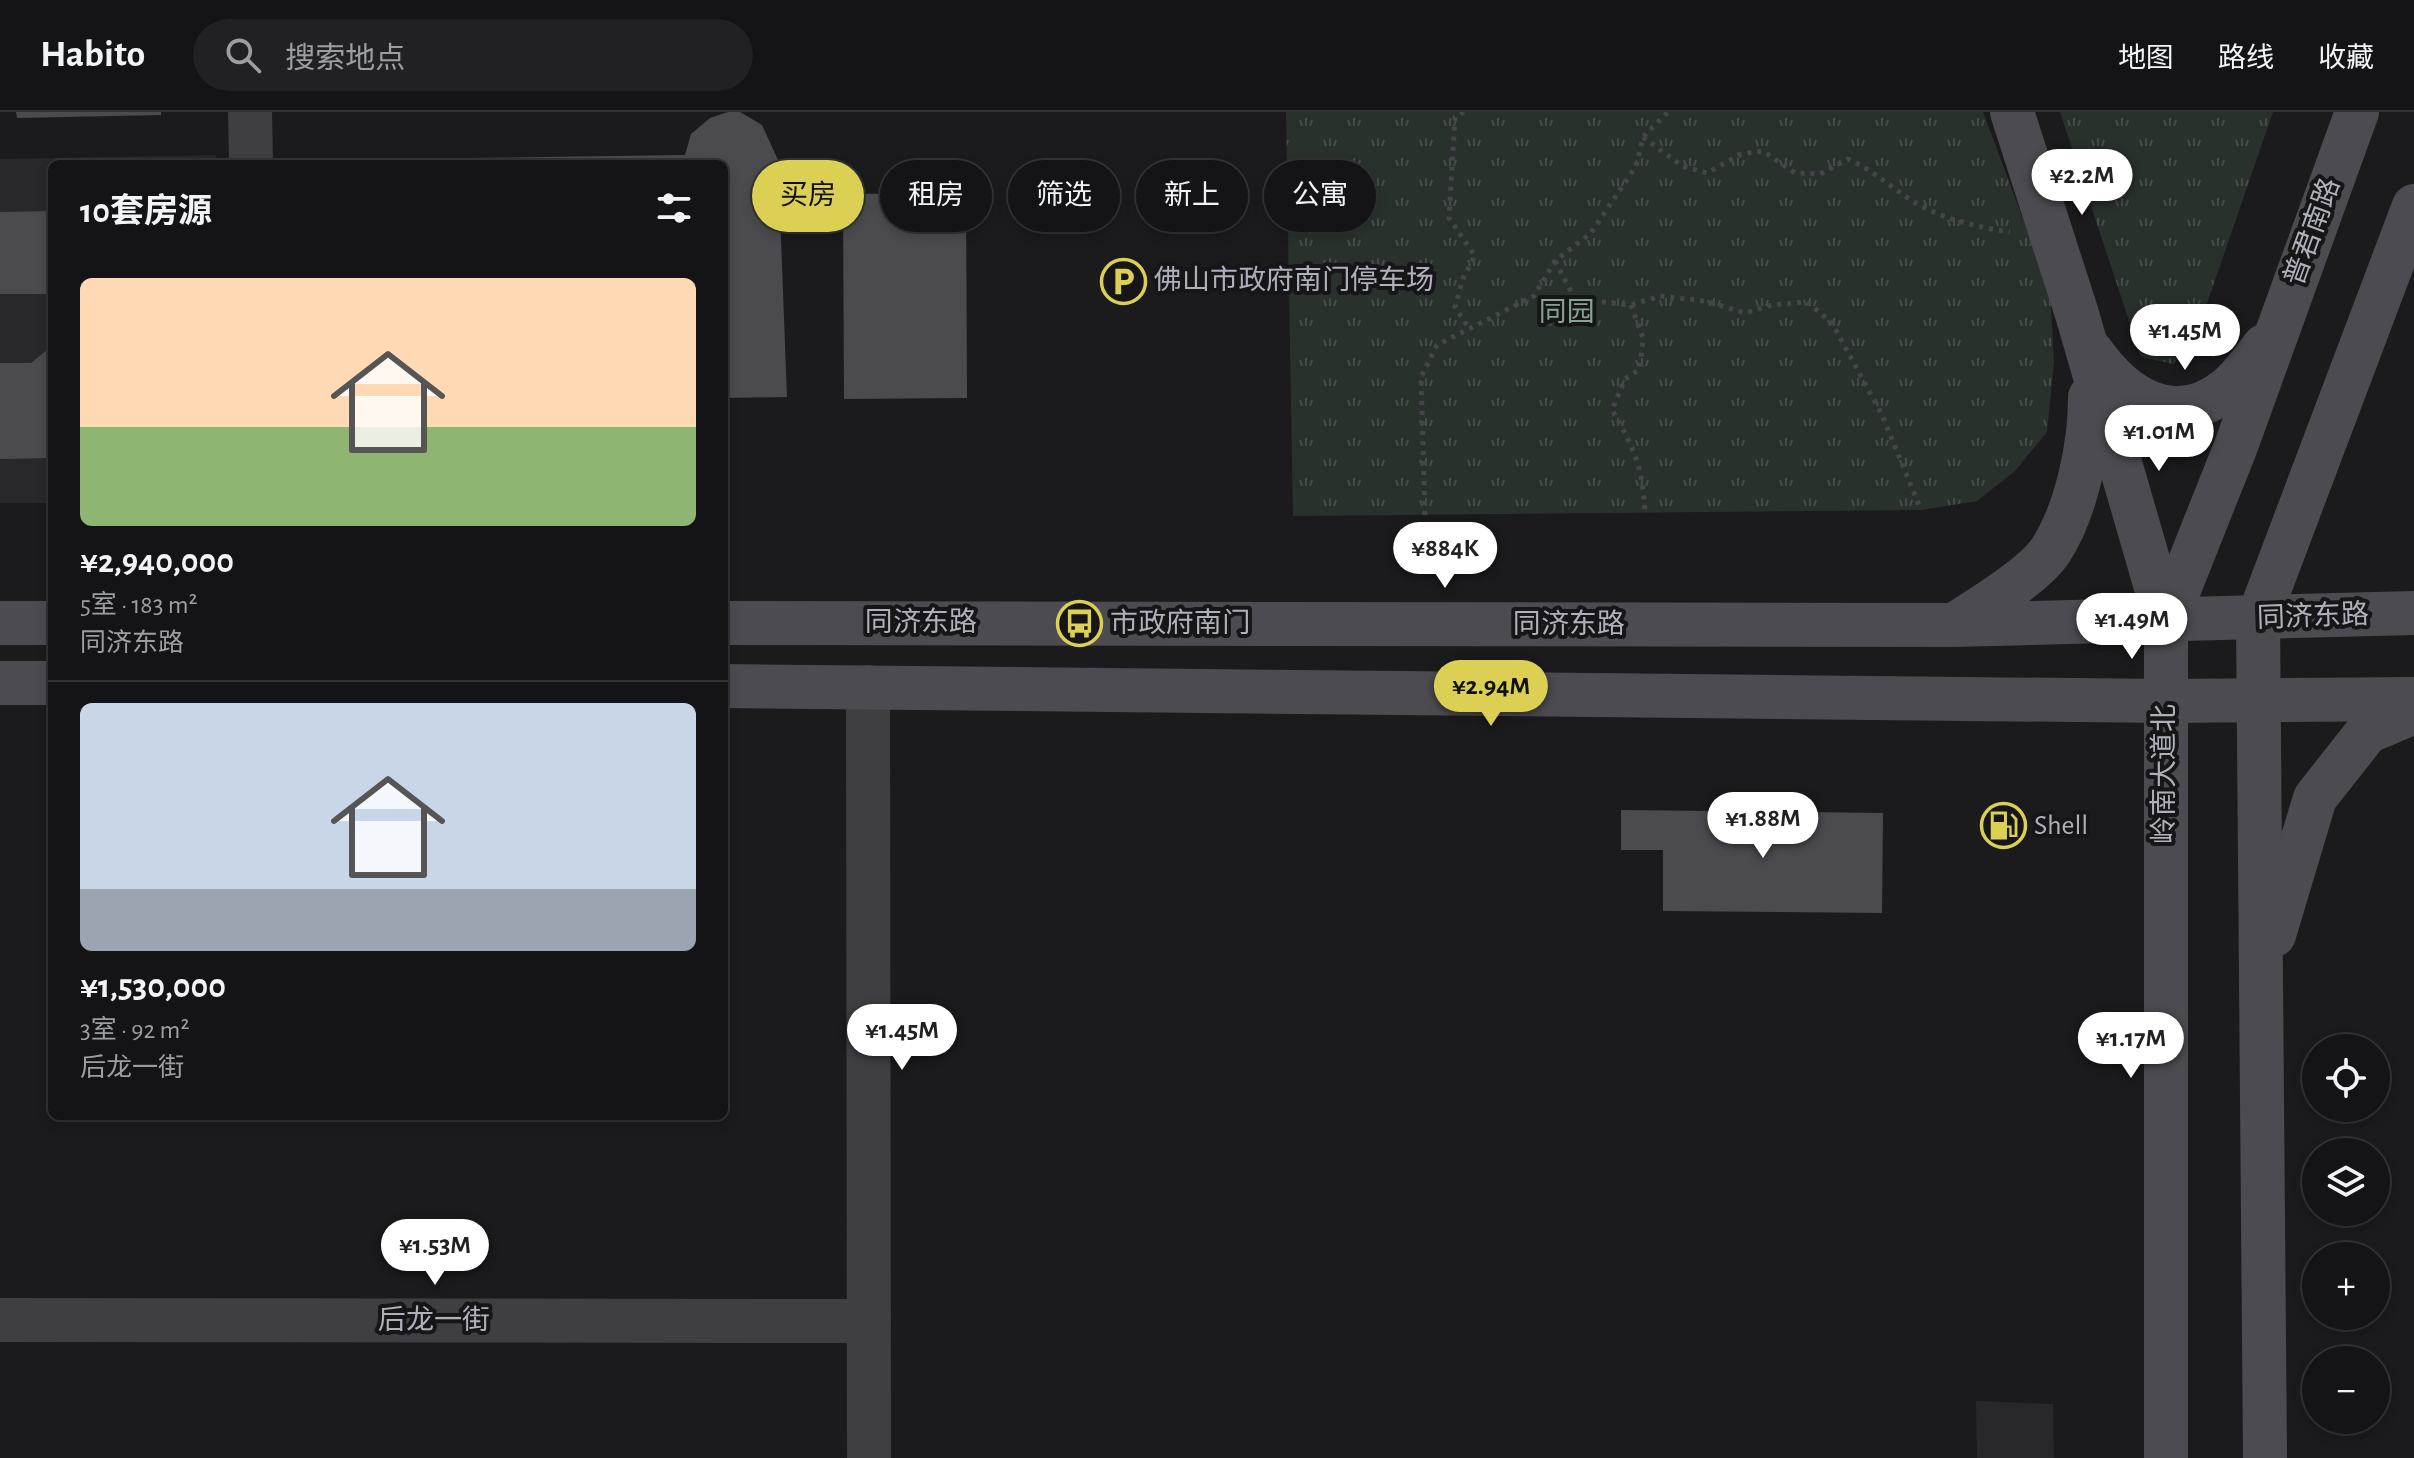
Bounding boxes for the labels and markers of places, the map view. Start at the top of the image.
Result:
pin: ¥2.2M [2026,149,2138,217]
parking icon: 佛山市政府南门停车场 [1099,257,1147,305]
place label: 佛山市政府南门停车场 [1154,265,1434,295]
pin: ¥1.45M [2120,304,2250,372]
pin: ¥1.01M [2094,405,2224,473]
pin: ¥884K [1389,522,1501,590]
pin: ¥1.49M [2067,593,2197,661]
bus stop icon: 市政府南门 [1055,600,1103,648]
place label: 市政府南门 [1110,608,1250,638]
pin: ¥2.94M [1426,660,1556,728]
pin: ¥1.88M [1698,792,1828,860]
fuel station icon: Shell [1979,802,2027,850]
place label: Shell [2034,812,2088,840]
pin: ¥1.45M [837,1004,967,1072]
pin: ¥1.17M [2066,1012,2196,1080]
pin: ¥1.53M [370,1219,500,1287]

